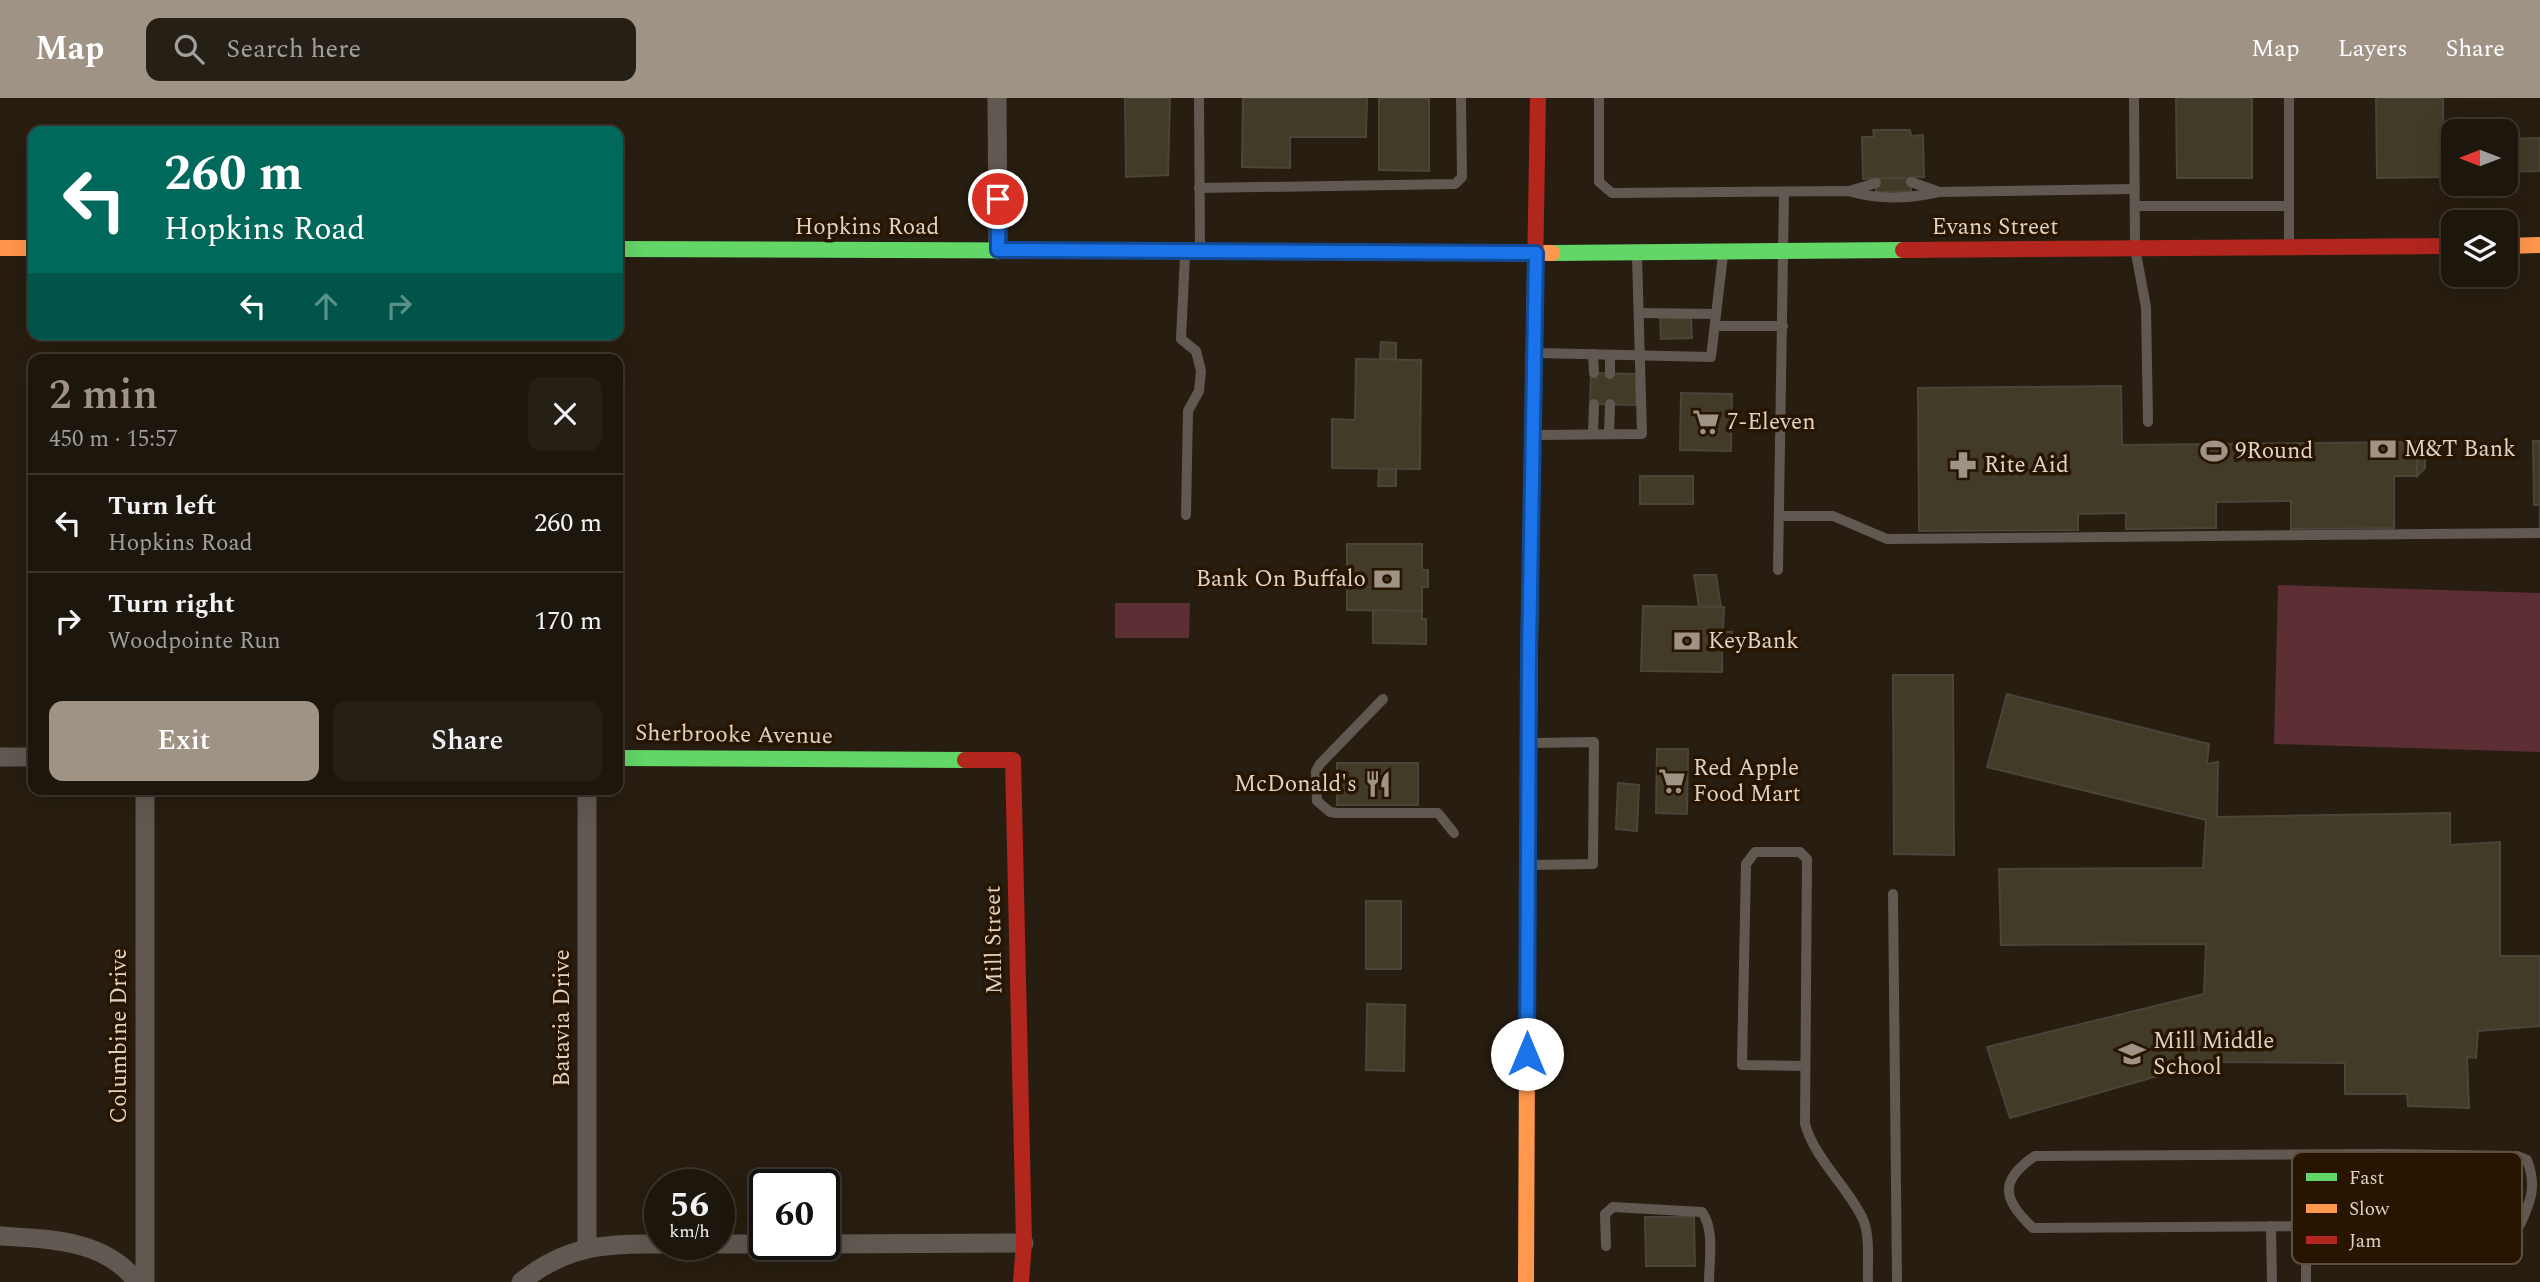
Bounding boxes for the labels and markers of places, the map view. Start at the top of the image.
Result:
pin [968,169,1028,229]
place label: 7-Eleven [1727,405,1816,440]
supermarket icon: 7-Eleven [1691,407,1721,437]
place label: M&T Bank [2404,432,2516,467]
place label: 9Round [2235,434,2313,469]
bank icon: M&T Bank [2368,434,2398,464]
sports icon: 9Round [2199,436,2229,466]
place label: Rite Aid [1984,448,2069,483]
pharmacy icon: Rite Aid [1948,450,1978,480]
place label: Bank On Buffalo [1196,562,1366,597]
bank icon: Bank On Buffalo [1372,564,1402,594]
place label: KeyBank [1708,624,1799,659]
bank icon: KeyBank [1672,626,1702,656]
place label: Red Apple Food Mart [1693,751,1801,812]
supermarket icon: Red Apple Food Mart [1657,766,1687,796]
place label: McDonald's [1234,767,1357,802]
restaurant icon: McDonald's [1363,769,1393,799]
place label: Mill Middle School [2153,1024,2274,1085]
school or university icon: Mill Middle School [2117,1039,2147,1069]

